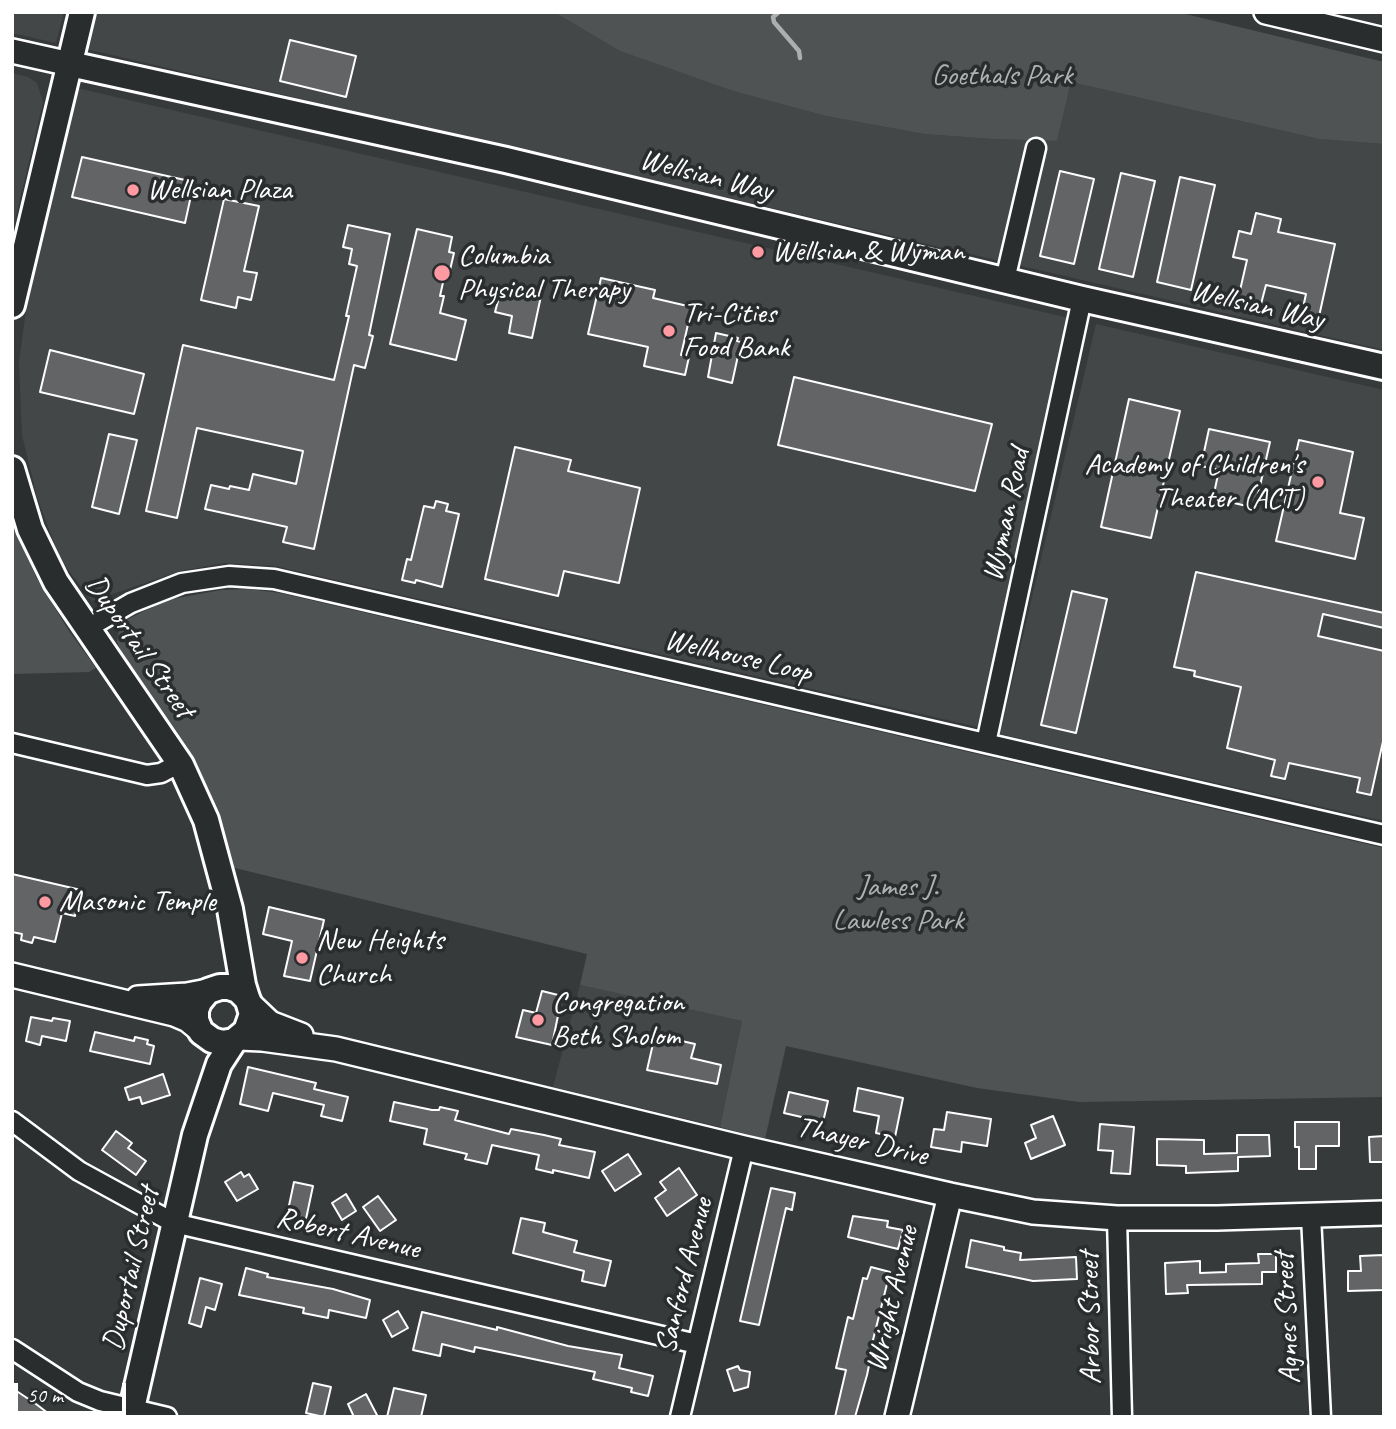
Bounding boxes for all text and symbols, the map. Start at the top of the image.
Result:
park label: Goethals Park [932,58,1072,94]
street label: Wellsian Way [636,142,776,210]
place label: Wellsian Plaza [147,172,292,208]
marker: Wellsian Plaza [125,182,141,198]
place label: Wellsian & Wyman [772,234,965,270]
place label: Columbia Physical Therapy [458,238,630,308]
marker: Wellsian & Wyman [750,244,766,260]
marker: Columbia Physical Therapy [432,263,452,283]
street label: Wellsian Way [1187,273,1327,339]
place label: Tri-Cities Food Bank [683,296,789,366]
marker: Tri-Cities Food Bank [661,323,677,339]
street label: Wyman Road [975,445,1039,585]
place label: Academy of Children's Theater (ACT) [1084,447,1304,518]
marker: Academy of Children's Theater (ACT) [1310,474,1326,490]
street label: Duportail Street [76,568,202,726]
street label: Wellhouse Loop [661,623,815,691]
park label: James J. Lawless Park [832,869,964,939]
place label: Masonic Temple [59,884,216,920]
marker: Masonic Temple [37,894,53,910]
place label: New Heights Church [316,923,443,993]
marker: New Heights Church [294,950,310,966]
place label: Congregation Beth Sholom [552,985,684,1056]
marker: Congregation Beth Sholom [530,1012,546,1028]
street label: Thayer Drive [793,1109,931,1175]
street label: Duportail Street [96,1184,168,1354]
street label: Sanford Avenue [648,1195,722,1357]
street label: Robert Avenue [273,1200,423,1268]
street label: Wright Avenue [859,1223,927,1375]
street label: Arbor Street [1072,1251,1110,1385]
street label: Agnes Street [1267,1251,1309,1385]
scale bar [18,1370,130,1414]
text: 50 m [27,1382,63,1408]

